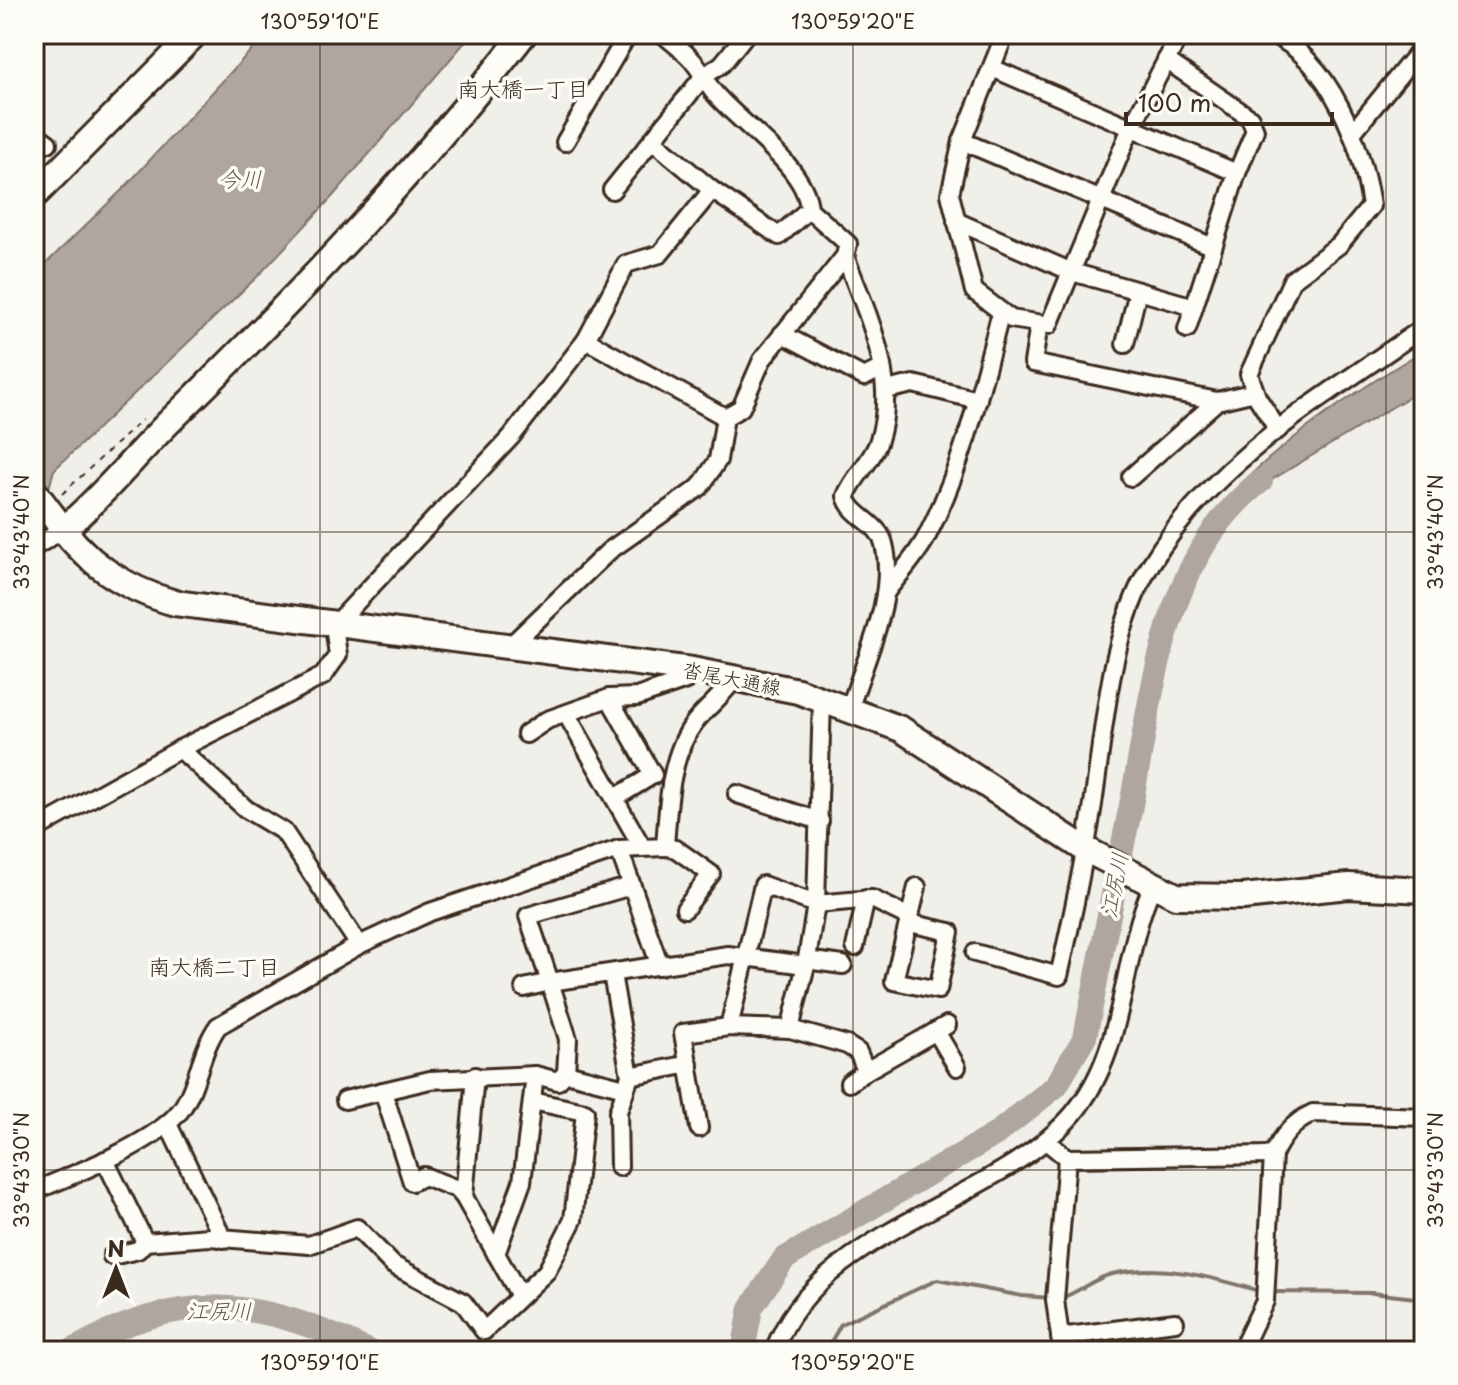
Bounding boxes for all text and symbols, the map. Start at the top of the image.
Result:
text: 130°59'10"E [260,6,380,36]
text: 130°59'20"E [791,6,915,36]
district label: 南大橋一丁目 [457,71,589,104]
scale bar [1126,76,1332,126]
text: 100 m [1138,84,1211,120]
water label: 今川 [218,161,262,194]
text: 33°43'40"N [6,474,36,590]
text: 33°43'40"N [1420,474,1450,590]
street label: 沓尾大通線 [680,654,784,702]
water label: 江尻川 [1090,849,1135,920]
district label: 南大橋二丁目 [148,949,280,982]
text: 33°43'30"N [6,1112,36,1228]
text: 33°43'30"N [1420,1112,1450,1228]
north arrow [76,1229,156,1309]
text: N [107,1231,125,1264]
water label: 江尻川 [186,1293,252,1326]
text: 130°59'10"E [260,1347,380,1377]
text: 130°59'20"E [791,1347,915,1377]

